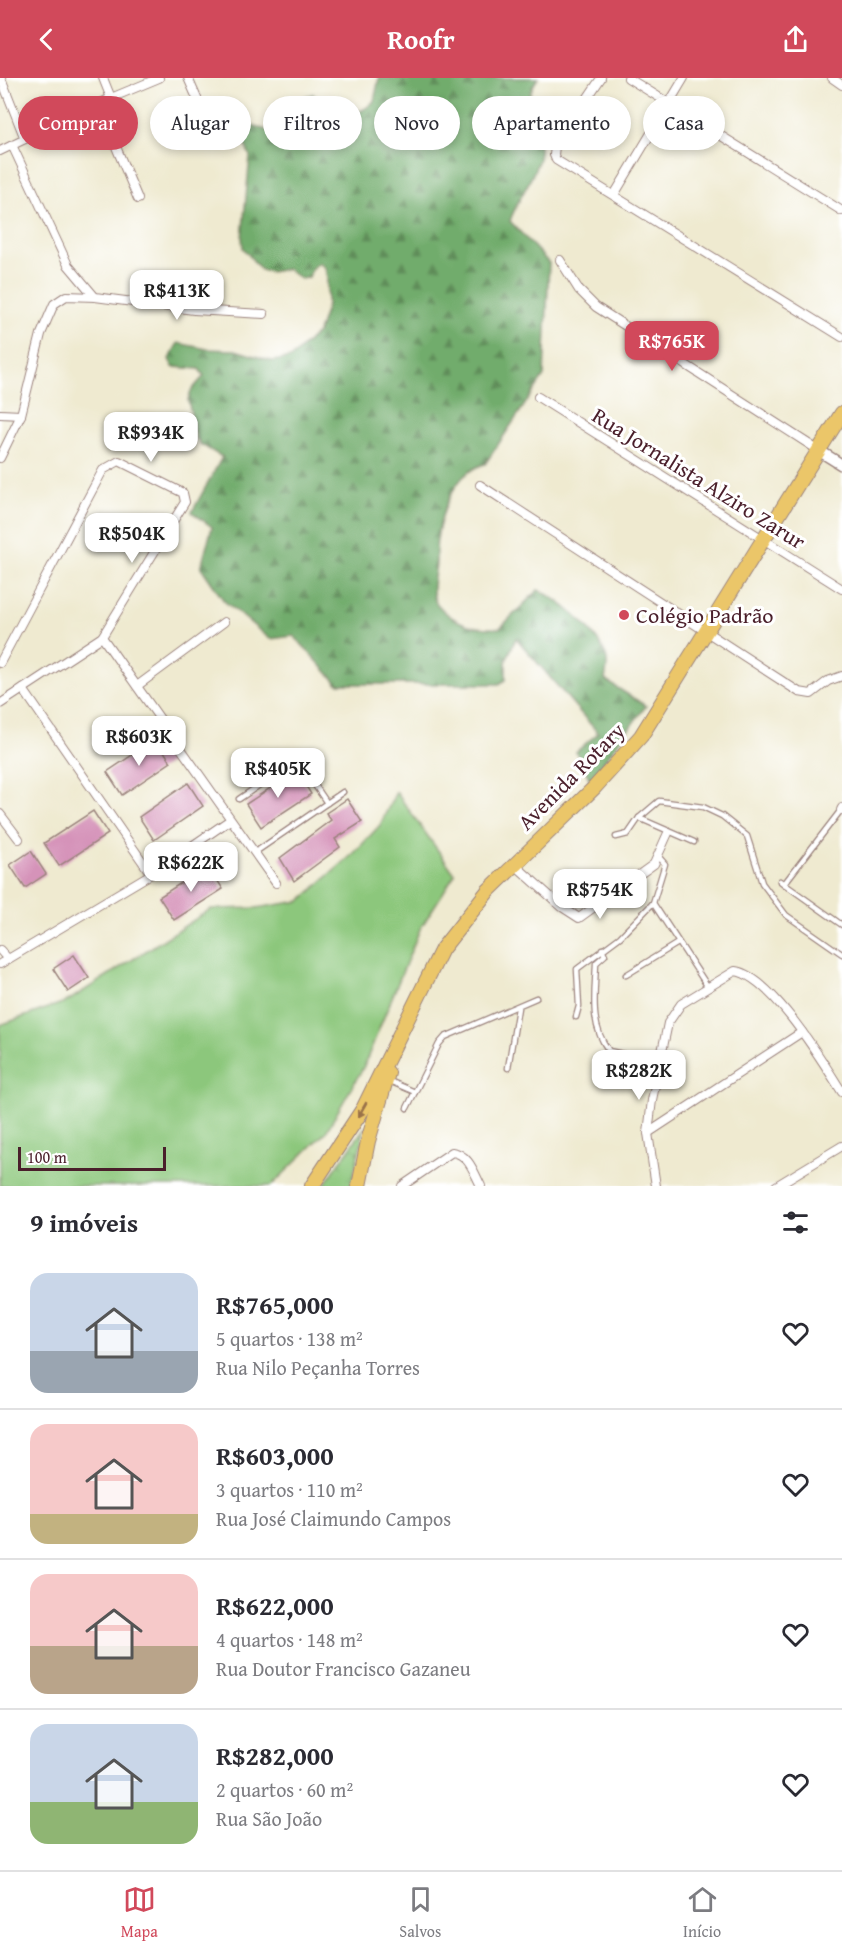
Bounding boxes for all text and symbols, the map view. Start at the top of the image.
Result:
text: Roofr [387,19,455,59]
icon: back [30,23,63,56]
icon: share [779,23,812,56]
chip: Comprar [18,96,138,150]
chip: Alugar [150,96,251,150]
chip: Filtros [263,96,362,150]
chip: Novo [374,96,460,150]
chip: Apartamento [472,96,631,150]
chip: Casa [643,96,725,150]
pin: R$413K [128,270,226,321]
text: R$413K [144,275,210,304]
pin: R$765K [623,321,721,372]
text: R$765K [639,326,705,355]
street label: Rua Jornalista Alziro Zarur [586,399,812,557]
pin: R$934K [102,412,200,463]
text: R$934K [118,417,184,446]
pin: R$504K [83,513,181,564]
text: R$504K [99,518,165,547]
place label: Colégio Padrão [636,599,774,631]
marker: Colégio Padrão [617,608,631,622]
street label: Avenida Rotary [510,715,632,837]
pin: R$603K [90,716,188,767]
text: R$603K [106,721,172,750]
pin: R$405K [229,748,327,799]
text: R$405K [245,753,311,782]
pin: R$622K [142,842,240,893]
text: R$622K [158,847,224,876]
pin: R$754K [551,869,649,920]
text: R$754K [567,874,633,903]
pin: R$282K [590,1050,688,1101]
text: R$282K [606,1055,672,1084]
one-way arrow [357,1102,367,1119]
scale bar [18,1144,166,1172]
text: 100 m [27,1145,67,1169]
text: 9 imóveis [30,1203,138,1242]
icon: filters [779,1206,812,1239]
text: R$765,000 [216,1285,334,1324]
icon: home [78,1297,150,1369]
icon: heart [779,1317,812,1350]
text: 5 quartos · 138 m² [216,1324,363,1353]
text: Rua Nilo Peçanha Torres [216,1353,420,1382]
text: R$603,000 [216,1436,334,1475]
icon: home [78,1448,150,1520]
icon: heart [779,1468,812,1501]
text: 3 quartos · 110 m² [216,1475,363,1504]
text: Rua José Claimundo Campos [216,1504,451,1533]
text: R$622,000 [216,1586,334,1625]
icon: home [78,1598,150,1670]
icon: heart [779,1618,812,1651]
text: 4 quartos · 148 m² [216,1625,363,1654]
text: Rua Doutor Francisco Gazaneu [216,1654,471,1683]
text: R$282,000 [216,1736,334,1775]
icon: home [78,1748,150,1820]
icon: heart [779,1768,812,1801]
text: 2 quartos · 60 m² [216,1775,353,1804]
text: Rua São João [216,1804,322,1833]
tab: Mapa [121,1883,158,1943]
tab: Salvos [399,1883,441,1943]
tab: Início [683,1883,721,1943]

